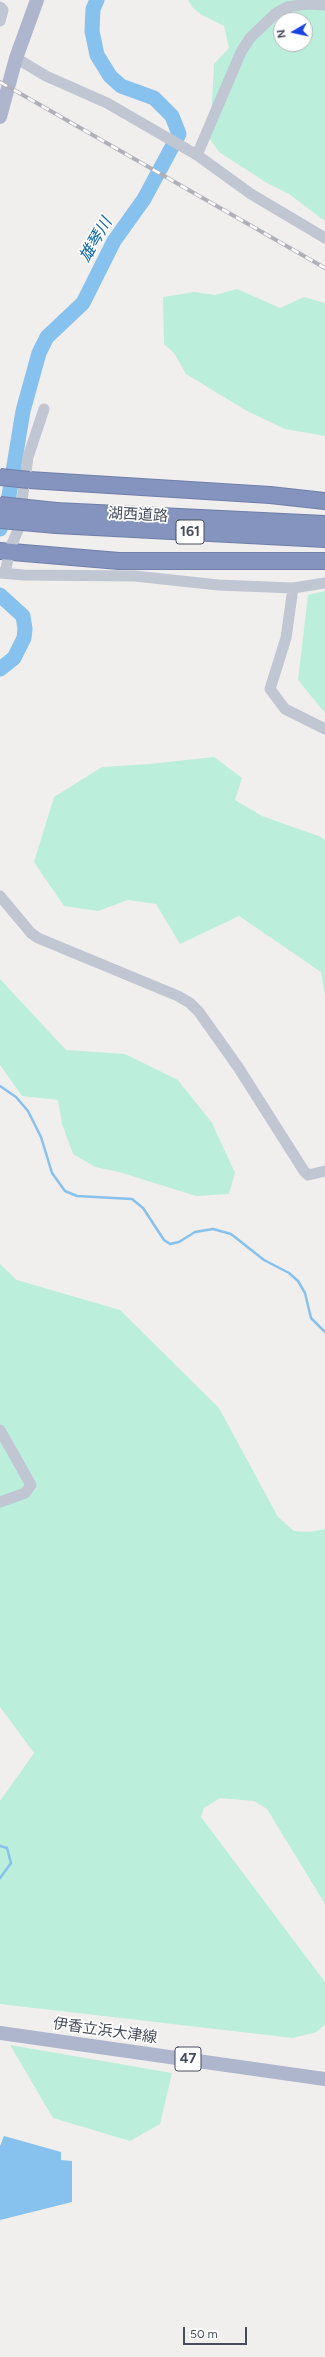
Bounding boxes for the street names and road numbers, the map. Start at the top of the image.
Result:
street label: 湖西道路 [108,504,168,526]
road number: 161 [176,520,204,544]
street label: 伊香立浜大津線 [52,2015,158,2047]
road number: 47 [175,2047,201,2071]

